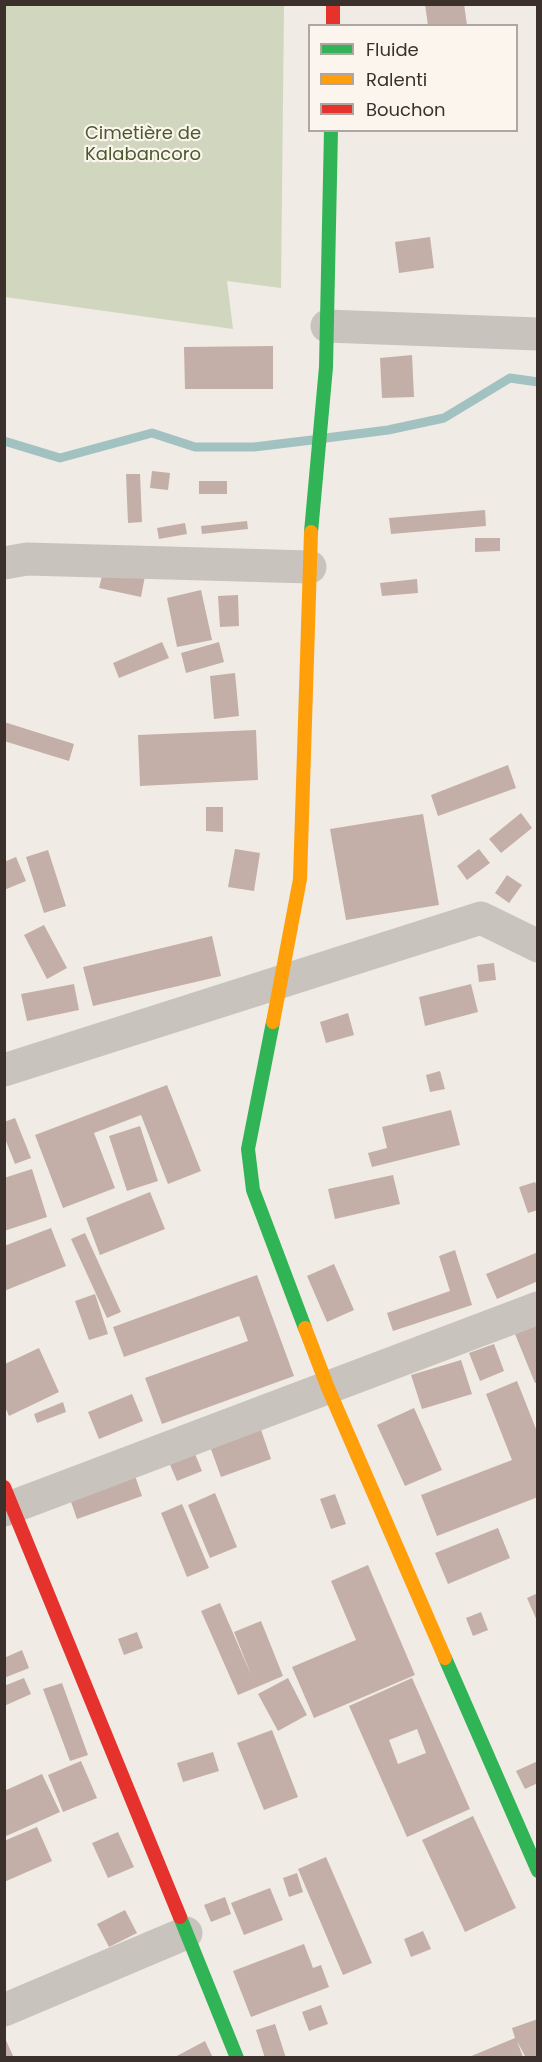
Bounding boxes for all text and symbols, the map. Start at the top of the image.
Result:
legend [308,24,518,132]
text: Fluide [366,37,419,62]
text: Ralenti [366,67,427,92]
text: Bouchon [366,97,446,122]
park label: Cimetière de Kalabancoro [85,123,201,166]

